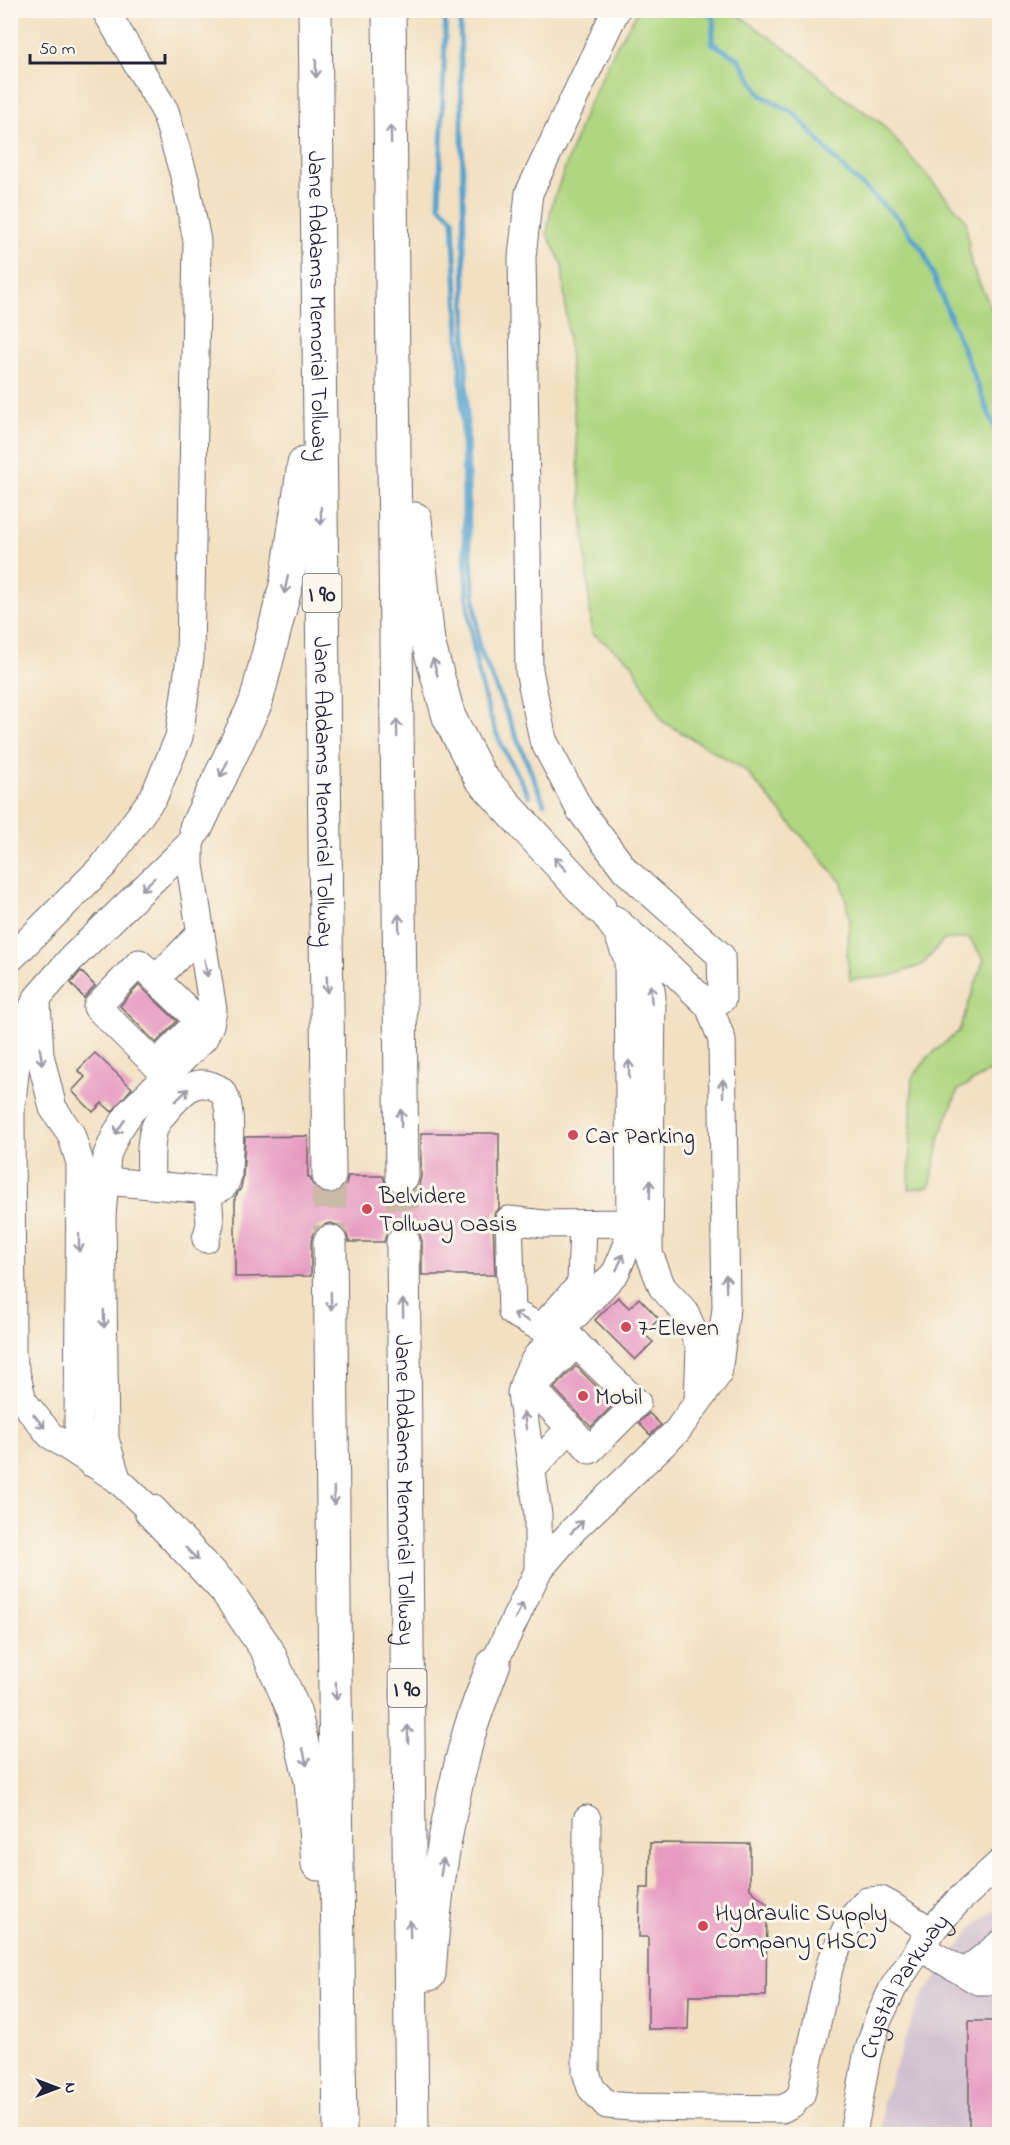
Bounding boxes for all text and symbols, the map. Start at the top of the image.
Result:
scale bar [30,27,165,65]
text: 50 m [39,37,76,63]
one-way arrow [310,58,322,78]
one-way arrow [385,124,397,144]
street label: Jane Addams Memorial Tollway [297,150,335,462]
one-way arrow [315,505,327,525]
road number: I 90 [302,574,342,612]
one-way arrow [280,575,291,594]
street label: Jane Addams Memorial Tollway [303,636,341,948]
one-way arrow [429,658,440,677]
one-way arrow [392,718,403,738]
one-way arrow [218,760,230,778]
one-way arrow [553,856,567,871]
one-way arrow [141,877,156,892]
one-way arrow [394,913,405,933]
one-way arrow [200,958,211,977]
one-way arrow [321,973,333,993]
one-way arrow [645,985,656,1005]
one-way arrow [36,1046,47,1065]
one-way arrow [623,1059,634,1079]
one-way arrow [717,1079,729,1099]
one-way arrow [175,1088,190,1102]
one-way arrow [396,1108,407,1128]
one-way arrow [114,1118,126,1135]
place label: Car Parking [585,1120,695,1155]
marker: Car Parking [566,1128,580,1142]
place label: Belvidere Tollway Oasis [378,1180,517,1244]
one-way arrow [644,1180,656,1200]
marker: Belvidere Tollway Oasis [360,1202,374,1216]
one-way arrow [73,1232,85,1252]
one-way arrow [615,1254,627,1272]
one-way arrow [720,1274,732,1294]
one-way arrow [325,1290,337,1310]
one-way arrow [397,1299,409,1319]
one-way arrow [98,1308,110,1328]
one-way arrow [512,1311,530,1322]
place label: 7-Eleven [638,1312,719,1347]
marker: 7-Eleven [619,1320,633,1334]
street label: Jane Addams Memorial Tollway [384,1334,422,1646]
place label: Mobil [595,1381,642,1416]
marker: Mobil [576,1389,590,1403]
one-way arrow [520,1412,531,1431]
one-way arrow [33,1413,46,1429]
one-way arrow [328,1485,339,1505]
one-way arrow [570,1519,585,1534]
one-way arrow [184,1546,199,1561]
one-way arrow [514,1602,526,1620]
road number: I 90 [388,1669,426,1707]
one-way arrow [330,1680,342,1700]
one-way arrow [402,1725,414,1745]
one-way arrow [300,1747,312,1766]
one-way arrow [437,1858,448,1878]
place label: Hydraulic Supply Company (HSC) [715,1897,887,1961]
street label: Crystal Parkway [852,1906,960,2063]
marker: Hydraulic Supply Company (HSC) [696,1919,710,1933]
one-way arrow [404,1920,415,1940]
north arrow [27,2058,87,2118]
text: N [58,2083,82,2094]

